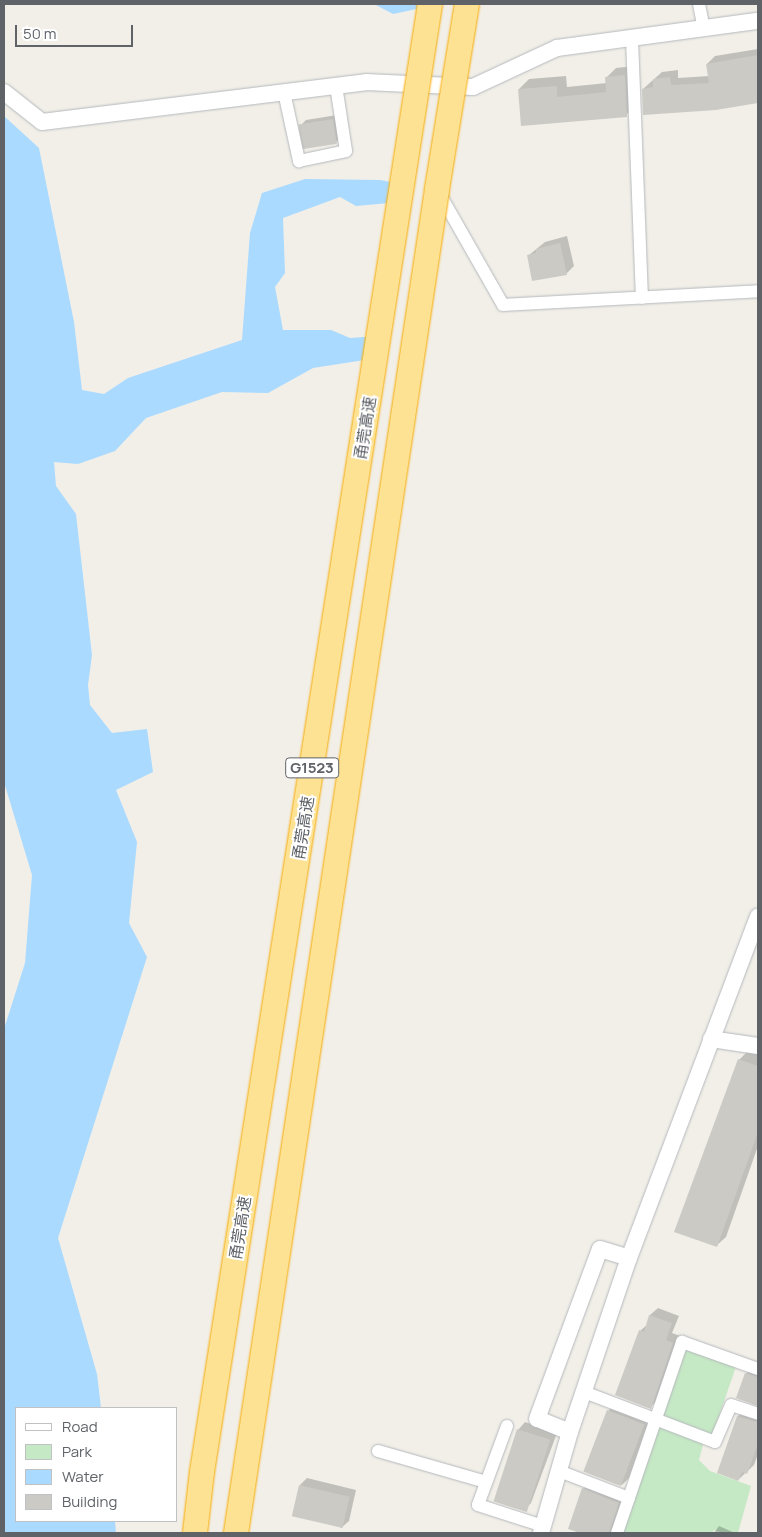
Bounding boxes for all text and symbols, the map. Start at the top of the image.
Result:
scale bar [18,15,135,47]
text: 50 m [23,23,57,44]
street label: 甬莞高速 [351,395,379,461]
road number: G1523 [284,756,340,780]
street label: 甬莞高速 [289,795,317,861]
street label: 甬莞高速 [226,1195,254,1261]
legend [15,1407,178,1522]
text: Road [62,1416,98,1437]
text: Park [62,1441,92,1462]
text: Water [62,1466,104,1487]
text: Building [62,1491,117,1512]

